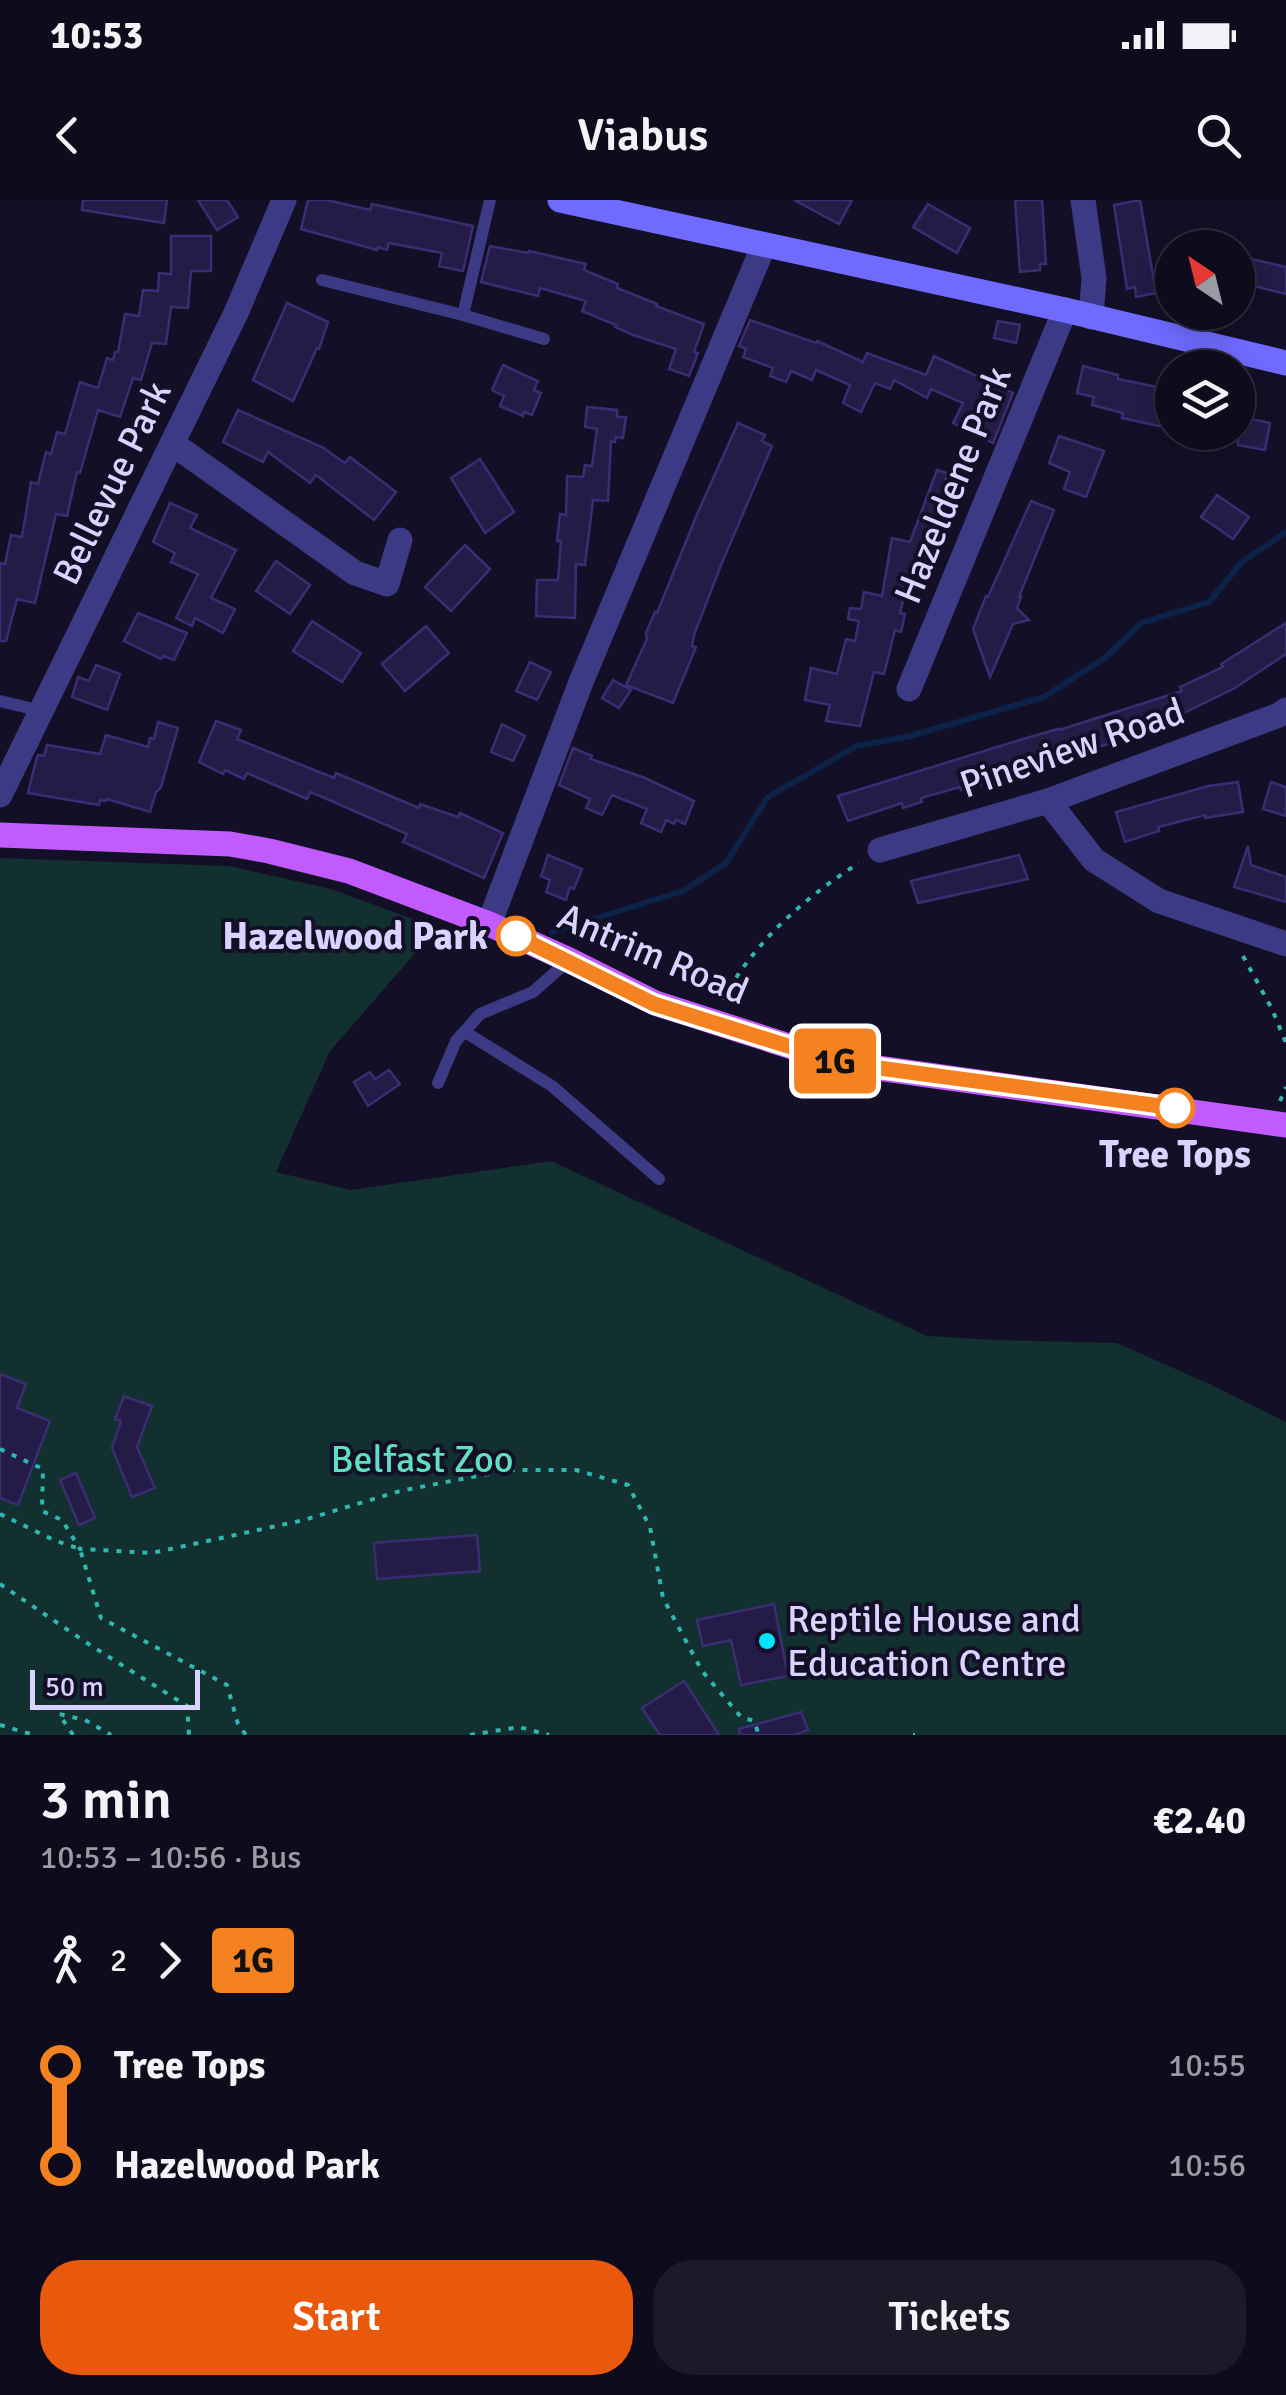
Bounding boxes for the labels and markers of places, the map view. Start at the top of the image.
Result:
place label: Hazelwood Park [222,913,488,960]
marker: Hazelwood Park [497,917,535,955]
marker: Tree Tops [1156,1089,1194,1127]
place label: Tree Tops [1099,1131,1251,1178]
place label: Reptile House and Education Centre [787,1596,1081,1687]
marker: Reptile House and Education Centre [756,1630,778,1652]

